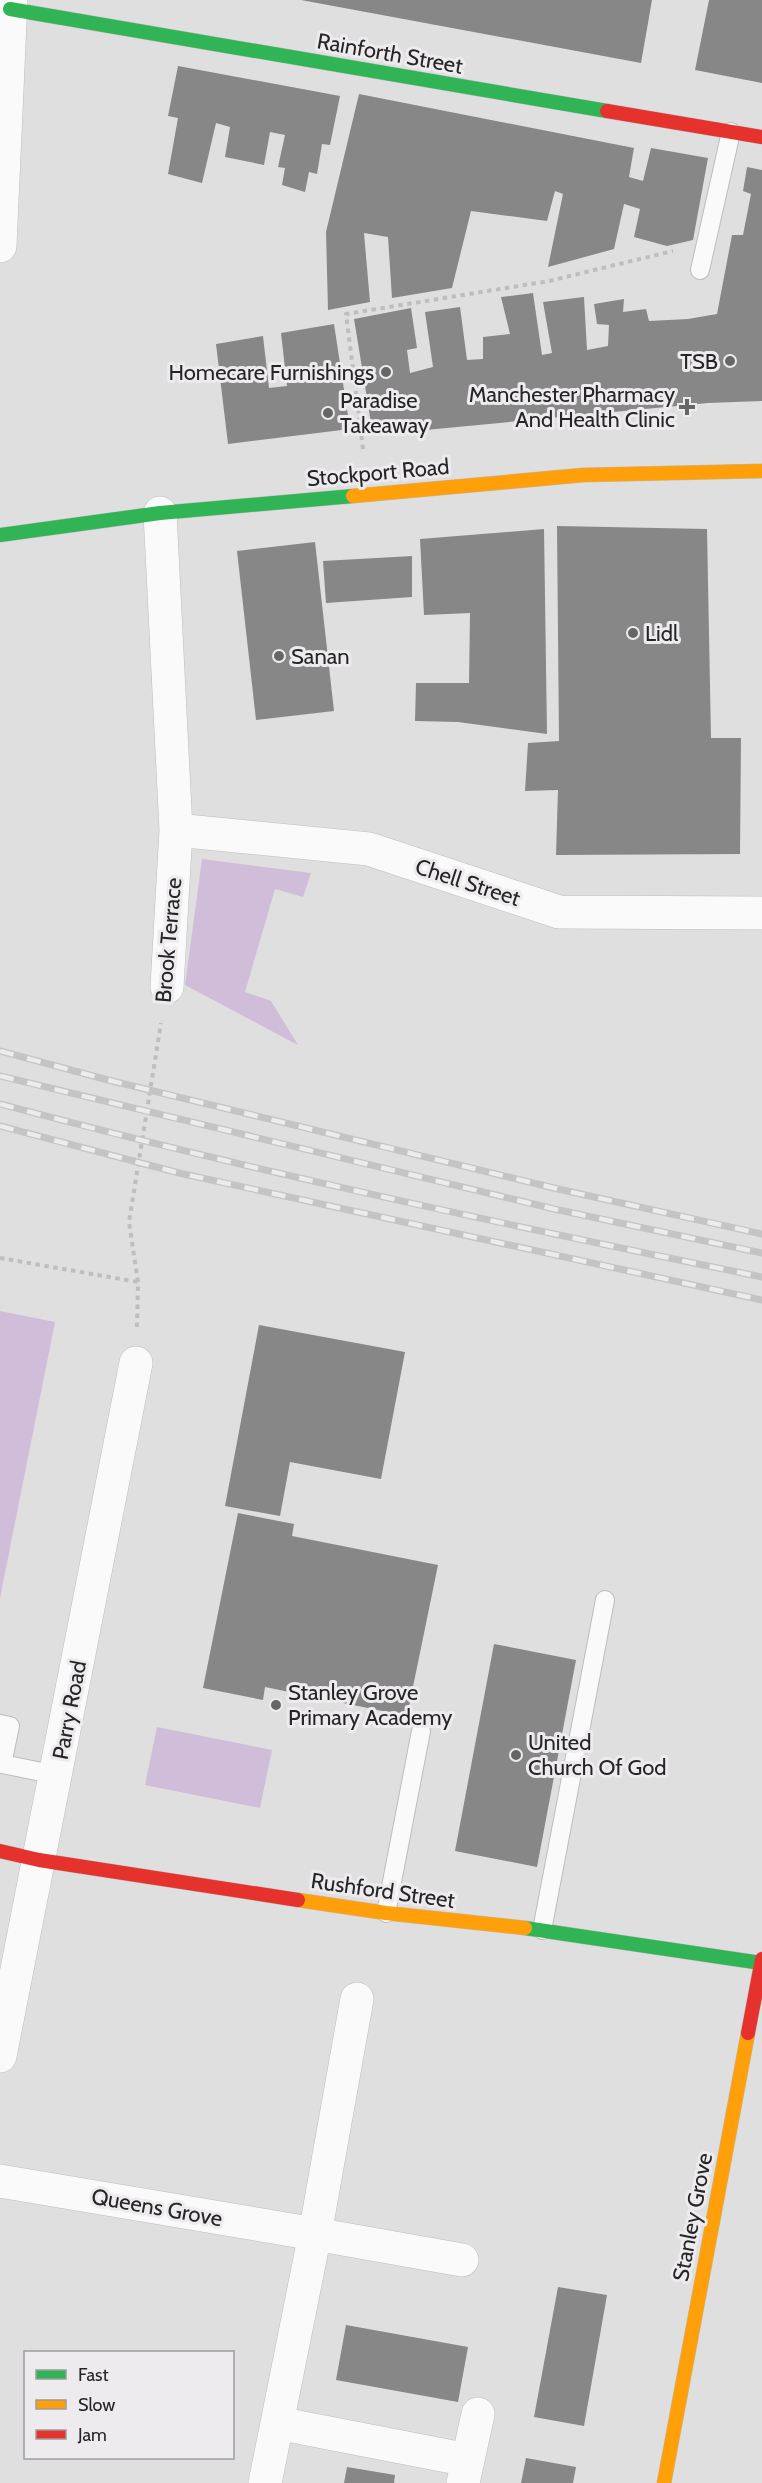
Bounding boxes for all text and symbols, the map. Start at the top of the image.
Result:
street label: Rainforth Street [315,27,465,80]
place label: TSB [680,348,718,375]
marker: TSB [723,354,737,368]
place label: Homecare Furnishings [169,359,374,386]
marker: Homecare Furnishings [379,365,393,379]
place label: Manchester Pharmacy And Health Clinic [469,381,675,433]
place label: Paradise Takeaway [340,387,429,439]
marker: Manchester Pharmacy And Health Clinic [680,400,694,414]
marker: Paradise Takeaway [321,406,335,420]
street label: Stockport Road [306,453,451,492]
place label: Lidl [645,620,679,647]
marker: Lidl [626,626,640,640]
place label: Sanan [291,643,350,670]
marker: Sanan [272,649,286,663]
street label: Chell Street [412,853,524,912]
street label: Brook Terrace [150,876,187,1004]
street label: Parry Road [47,1658,92,1762]
place label: Stanley Grove Primary Academy [288,1679,452,1731]
marker: Stanley Grove Primary Academy [269,1698,283,1712]
place label: United Church Of God [528,1729,667,1781]
marker: United Church Of God [509,1748,523,1762]
street label: Rushford Street [309,1867,457,1914]
street label: Stanley Grove [667,2151,718,2284]
street label: Queens Grove [89,2183,224,2232]
legend [24,2351,234,2459]
text: Fast [78,2364,109,2386]
text: Slow [78,2394,115,2416]
text: Jam [77,2424,107,2446]

